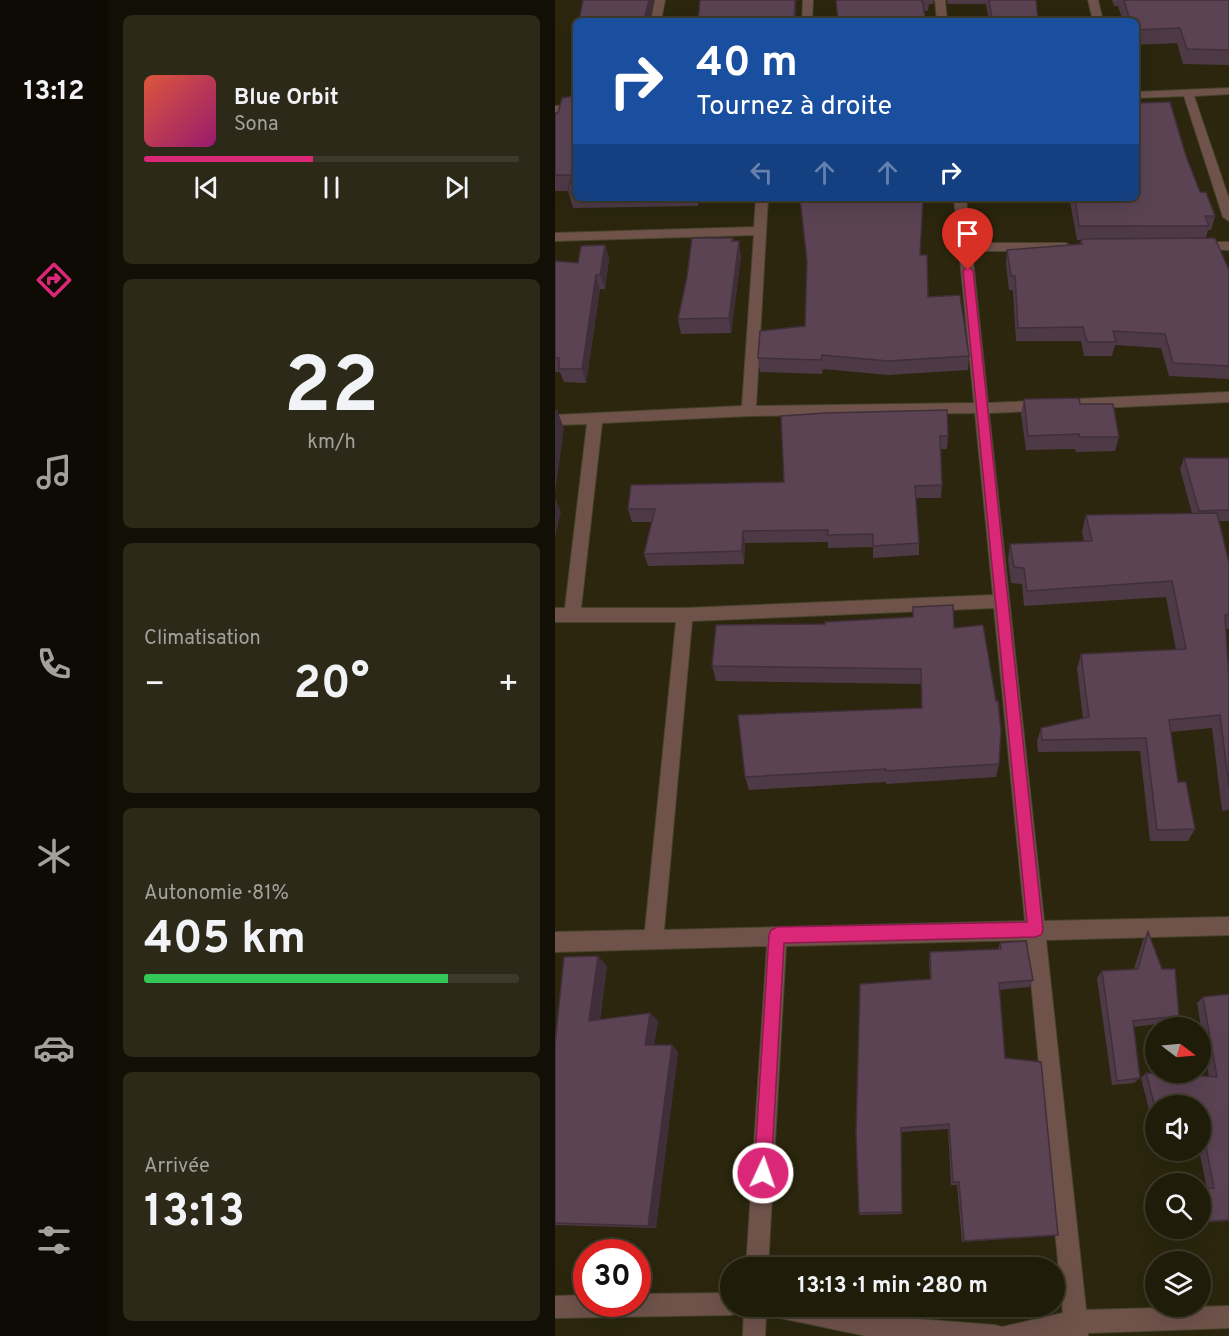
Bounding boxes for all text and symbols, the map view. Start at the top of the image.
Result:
text: 40 m [696,38,798,91]
icon: right [597,42,675,120]
text: 13:12 [24,75,84,109]
text: Blue Orbit [234,85,339,112]
text: Tournez à droite [696,90,892,124]
text: Sona [234,112,279,138]
icon: left [745,156,778,189]
icon: ahead [808,156,841,189]
icon: ahead [871,156,904,189]
icon: right [934,156,967,189]
icon: previous [190,171,223,204]
icon: pause [315,171,348,204]
icon: next [440,171,473,204]
pin [942,208,993,270]
icon: arrive [951,217,984,250]
icon: directions [33,259,75,301]
text: 22 [284,341,379,440]
text: km/h [307,430,356,456]
icon: music [33,451,75,493]
text: Climatisation [144,626,261,652]
icon: phone [33,643,75,685]
text: 20° [294,657,369,714]
text: − [144,665,165,707]
text: + [498,665,519,707]
icon: climate [33,835,75,877]
text: Autonomie · 81% [144,881,289,907]
text: 405 km [144,912,306,969]
north arrow [1145,1017,1211,1083]
map controls [1145,1017,1211,1317]
icon: car [33,1027,75,1069]
button: sound [1145,1095,1211,1161]
position arrow [731,1141,795,1205]
text: Arrivée [144,1154,210,1180]
button: search [1145,1173,1211,1239]
text: 13:13 [144,1185,245,1242]
icon: filters [33,1219,75,1261]
speed limit sign: 30 [573,1239,651,1317]
button: layers [1145,1251,1211,1317]
text: 13:13 · 1 min · 280 m [797,1273,988,1300]

